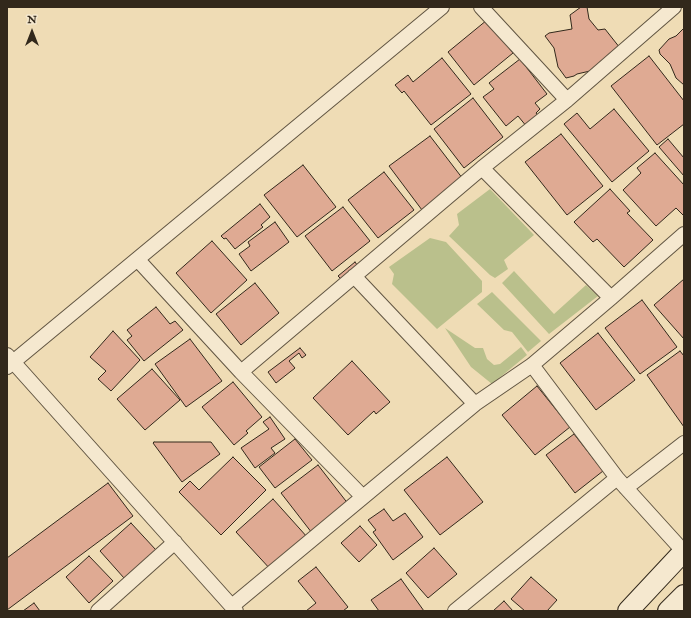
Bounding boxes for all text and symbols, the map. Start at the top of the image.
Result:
north arrow [12,12,52,52]
text: N [27,13,37,27]

